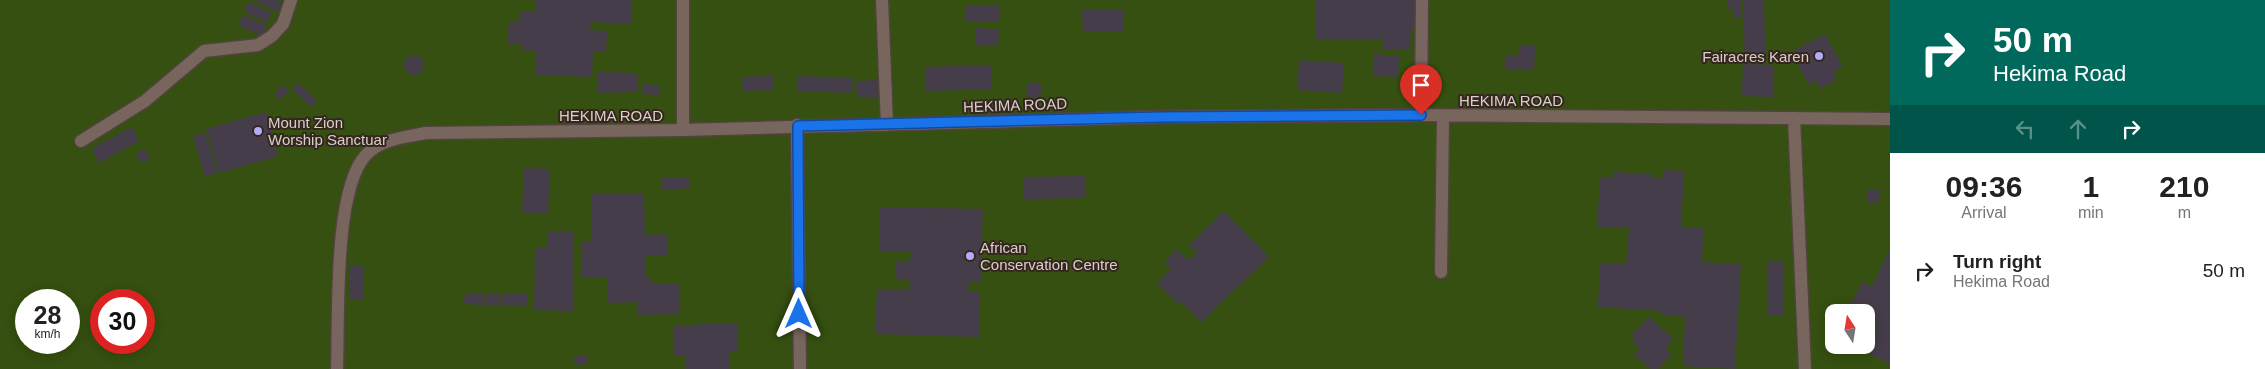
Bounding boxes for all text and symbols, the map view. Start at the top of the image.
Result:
icon: right [1910,20,1975,85]
text: 50 m [1993,20,2073,59]
place label: Fairacres Karen [1702,48,1809,65]
marker: Fairacres Karen [1813,50,1825,62]
text: Hekima Road [1993,61,2126,86]
pin [1400,64,1442,115]
icon: arrive [1407,71,1435,99]
street label: HEKIMA ROAD [1459,92,1563,109]
street label: HEKIMA ROAD [963,95,1068,115]
street label: HEKIMA ROAD [559,107,663,124]
place label: Mount Zion Worship Sanctuar [268,114,387,148]
icon: left [2011,115,2039,143]
icon: ahead [2064,115,2092,143]
icon: right [2117,115,2145,143]
marker: Mount Zion Worship Sanctuar [252,125,264,137]
text: 09:36 [1946,170,2022,203]
text: 1 [2082,170,2099,203]
text: 210 [2159,170,2209,203]
text: Arrival [1961,204,2007,221]
text: min [2078,204,2104,221]
text: m [2178,204,2191,221]
place label: African Conservation Centre [980,239,1118,273]
marker: African Conservation Centre [964,250,976,262]
text: Turn right [1953,251,2041,272]
icon: right [1910,257,1938,285]
text: 50 m [2203,260,2245,281]
text: Hekima Road [1953,273,2050,290]
position arrow [772,287,824,339]
speed limit sign: 30 [90,289,155,354]
text: 28 [34,301,61,329]
north arrow [1825,304,1875,354]
map controls [1825,304,1875,354]
text: km/h [34,327,61,341]

